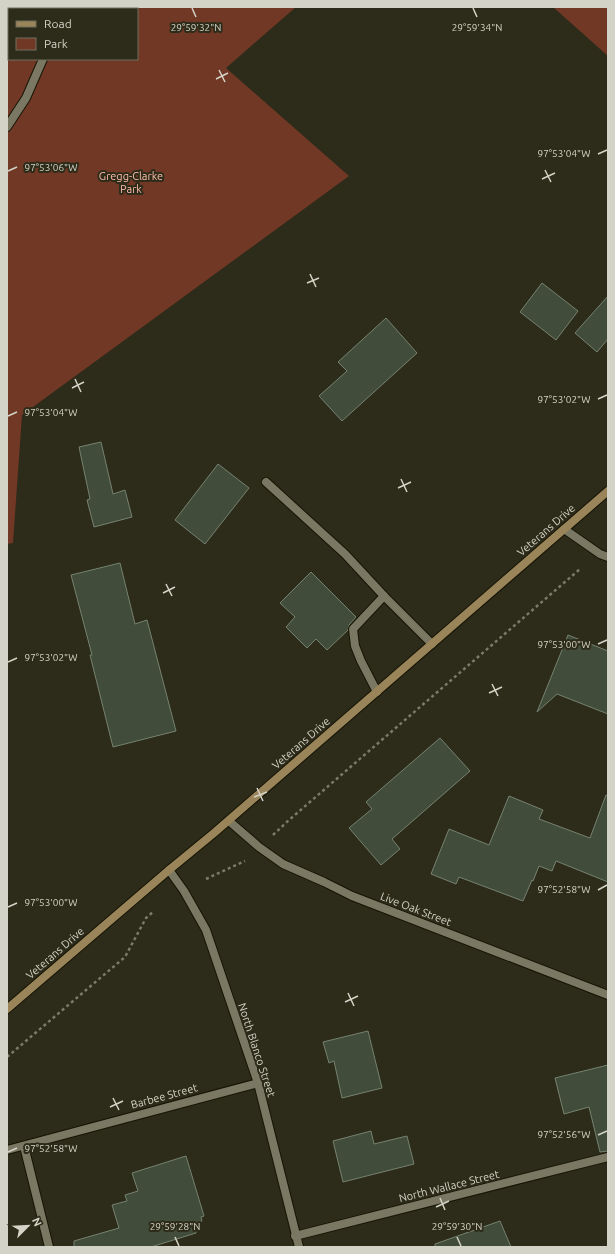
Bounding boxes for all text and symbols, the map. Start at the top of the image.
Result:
legend [8,8,138,60]
text: Road [44,17,72,30]
text: 29°59'32"N [171,22,221,33]
text: 29°59'34"N [452,22,502,33]
text: Park [44,37,68,50]
text: 97°53'04"W [538,148,590,159]
text: 97°53'06"W [25,162,77,173]
park label: Gregg-Clarke Park [99,170,163,195]
text: 97°53'02"W [538,394,590,405]
text: 97°53'04"W [25,407,77,418]
street label: Veterans Drive [515,502,577,558]
text: 97°53'00"W [538,639,590,650]
text: 97°53'02"W [25,652,77,663]
street label: Veterans Drive [270,715,332,771]
text: 97°52'58"W [538,884,590,895]
street label: Live Oak Street [379,890,454,928]
text: 97°53'00"W [25,897,77,908]
street label: Veterans Drive [24,925,86,981]
street label: North Blanco Street [236,1001,278,1099]
street label: Barbee Street [129,1081,199,1111]
text: 97°52'56"W [538,1129,590,1140]
text: 97°52'58"W [25,1143,77,1154]
street label: North Wallace Street [398,1168,501,1204]
north arrow [8,1206,48,1246]
text: N [30,1216,44,1228]
text: 29°59'28"N [150,1221,200,1232]
text: 29°59'30"N [432,1221,482,1232]

